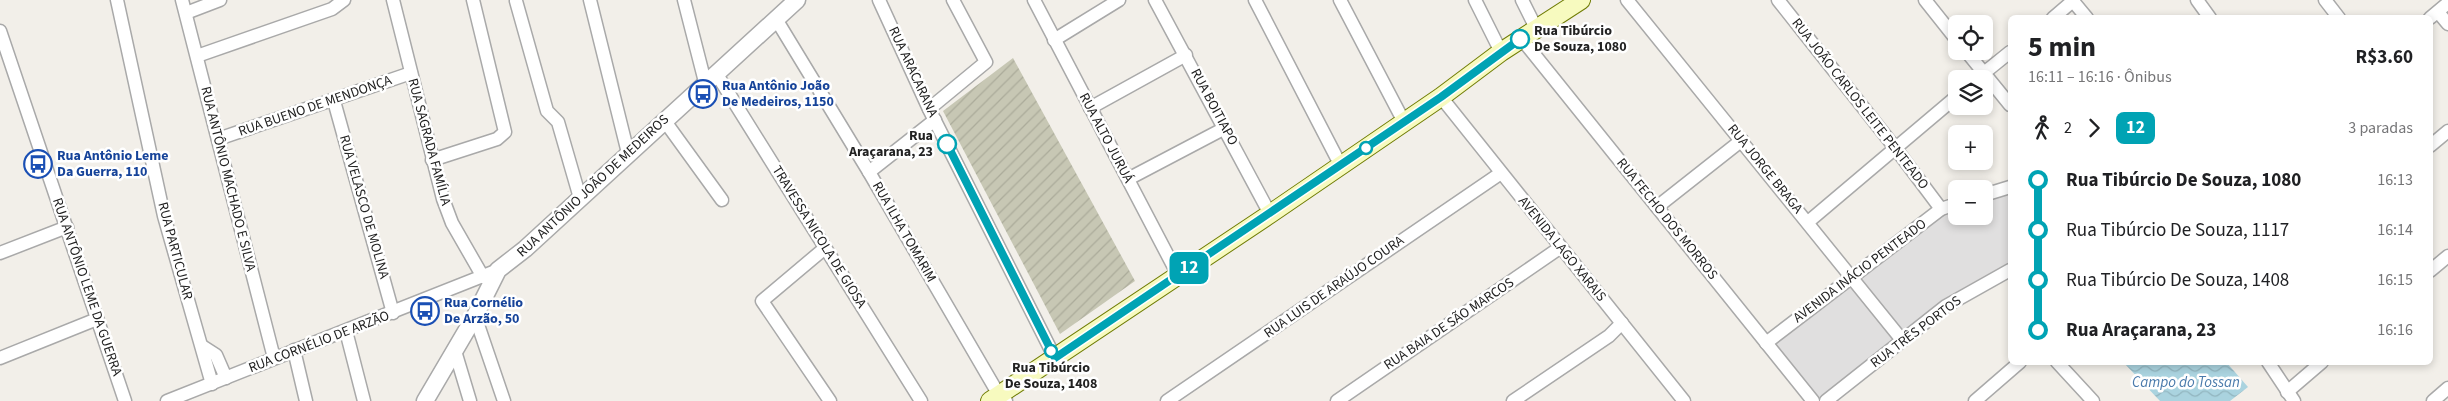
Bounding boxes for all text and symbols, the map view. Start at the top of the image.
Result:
street label: RUA JOÃO CARLOS LEITE PENTEADO [1787,14,1933,194]
map controls [1948,15,1993,225]
button: locate [1948,15,1993,60]
place label: Rua Tibúrcio De Souza, 1080 [1534,21,1627,57]
street label: RUA ARACARANA [883,23,943,121]
text: 5 min [2028,27,2096,67]
marker: Rua Tibúrcio De Souza, 1080 [1510,29,1530,49]
text: R$3.60 [2356,44,2413,71]
street label: RUA BOITIAPO [1185,65,1243,149]
text: 16:11 – 16:16 · Ônibus [2028,66,2172,88]
street label: RUA BUENO DE MENDONÇA [236,70,395,142]
button: layers [1948,70,1993,115]
street label: RUA SAGRADA FAMÍLIA [402,76,456,208]
place label: Rua Antônio João De Medeiros, 1150 [722,76,834,112]
bus stop icon: Rua Antônio João De Medeiros, 1150 [688,79,718,109]
street label: RUA ANTÔNIO MACHADO E SILVA [195,84,261,274]
street label: RUA ALTO JURUÁ [1074,89,1138,187]
street label: RUA ANTÔNIO JOÃO DE MEDEIROS [513,110,673,262]
icon: walk [2028,114,2056,142]
icon: forward [2080,114,2108,142]
text: 12 [2126,115,2145,140]
text: 2 [2064,117,2072,139]
text: 3 paradas [2348,117,2413,139]
street label: RUA JORGE BRAGA [1723,120,1808,218]
button: + [1948,125,1993,170]
place label: Rua Araçarana, 23 [848,126,933,162]
street label: RUA VELASCO DE MOLINA [334,133,394,282]
marker: Rua Araçarana, 23 [937,134,957,154]
unlabelled marker [1359,141,1373,155]
place label: Rua Antônio Leme Da Guerra, 110 [57,146,169,182]
bus stop icon: Rua Antônio Leme Da Guerra, 110 [23,149,53,179]
street label: RUA FECHO DOS MORROS [1612,154,1722,284]
street label: TRAVESSA NICOLA DE GIOSA [767,162,871,313]
text: Rua Tibúrcio De Souza, 1080 [2066,167,2301,194]
text: 16:13 [2377,169,2413,191]
street label: RUA ILHA TOMARIM [867,178,941,286]
button: − [1948,180,1993,225]
street label: AVENIDA LAGO XARAIS [1513,192,1611,306]
street label: RUA ANTÔNIO LEME DA GUERRA [47,195,127,379]
street label: RUA PARTICULAR [152,200,198,302]
street label: AVENIDA INÁCIO PENTEADO [1789,214,1931,328]
text: Rua Tibúrcio De Souza, 1117 [2066,217,2289,244]
text: 16:14 [2377,219,2413,241]
street label: RUA LUIS DE ARAÚJO COURA [1260,231,1408,343]
line badge: 12 [1166,252,1212,284]
text: 12 [1179,255,1199,280]
text: Rua Tibúrcio De Souza, 1408 [2066,267,2289,294]
text: 16:15 [2377,269,2413,291]
street label: RUA BAIA DE SÃO MARCOS [1380,273,1518,375]
street label: RUA TRÊS PORTOS [1866,291,1966,373]
place label: Rua Cornélio De Arzão, 50 [444,293,523,329]
bus stop icon: Rua Cornélio De Arzão, 50 [410,296,440,326]
street label: RUA CORNÉLIO DE ARZÃO [246,306,392,378]
text: Rua Araçarana, 23 [2066,317,2216,344]
text: 16:16 [2377,319,2413,341]
marker: Rua Tibúrcio De Souza, 1408 [1044,344,1058,358]
place label: Rua Tibúrcio De Souza, 1408 [1005,358,1097,394]
water label: Campo do Tossan [2132,372,2240,393]

